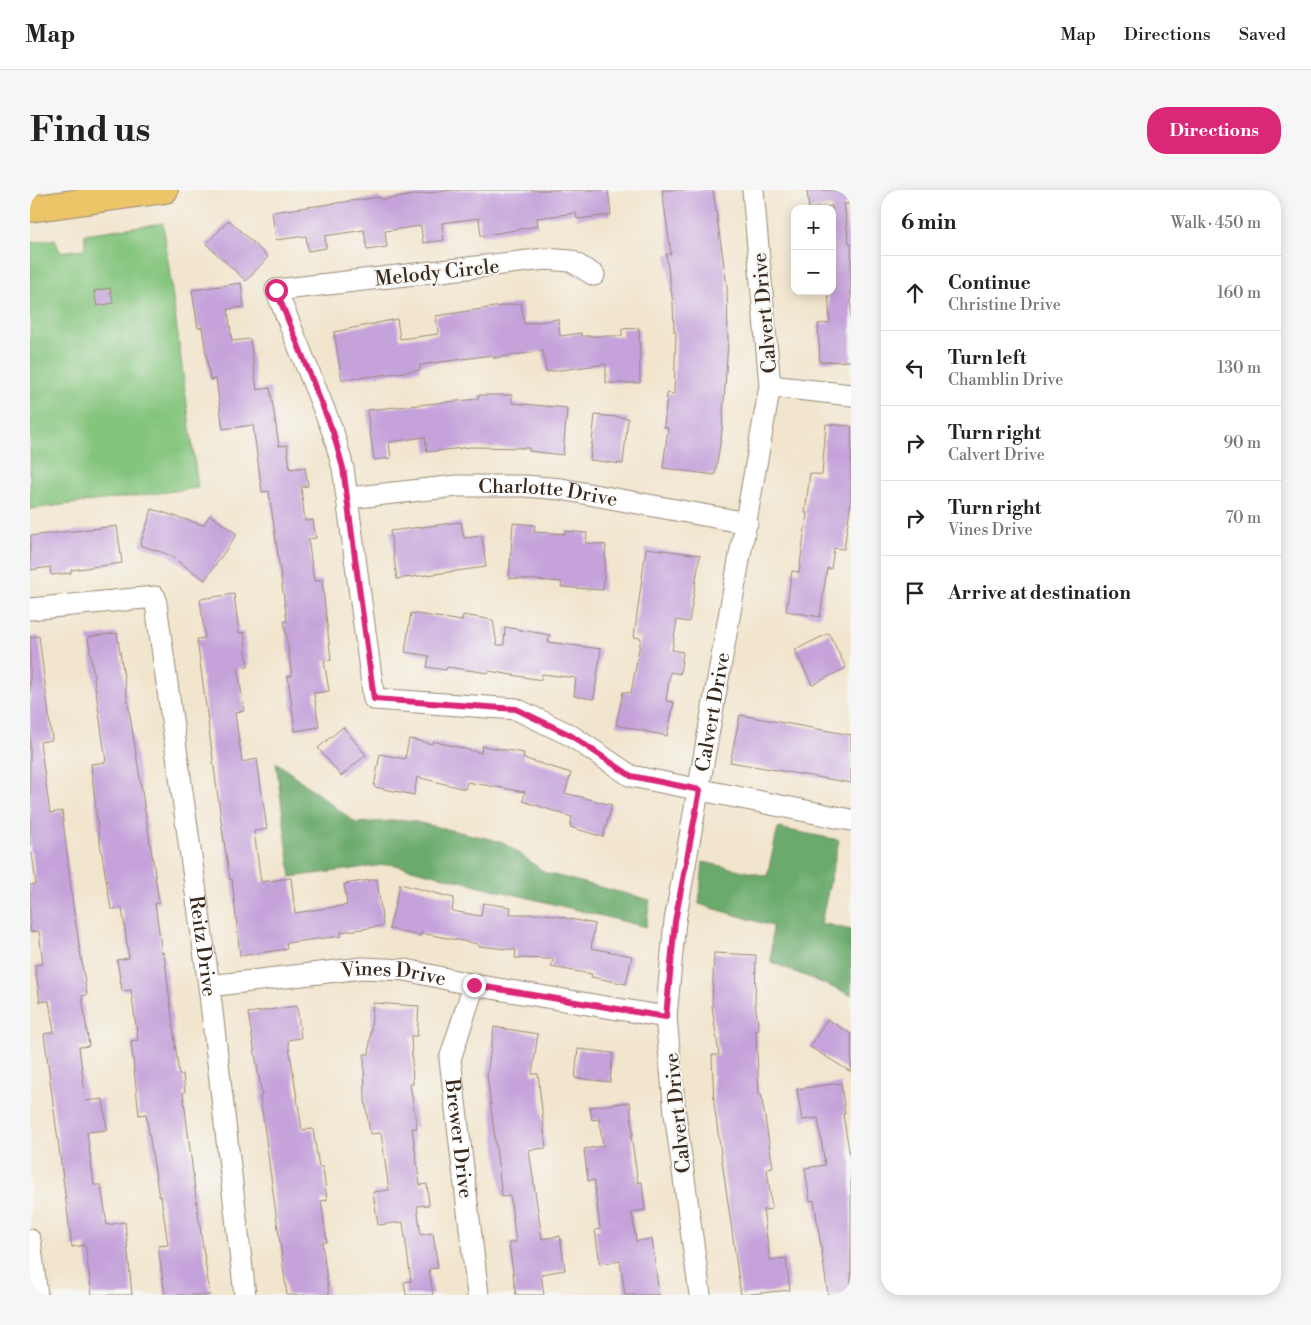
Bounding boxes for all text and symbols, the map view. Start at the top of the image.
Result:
text: Map [25,20,75,50]
text: Map [1060,23,1096,46]
text: Directions [1124,23,1211,46]
text: Saved [1239,23,1286,46]
button: Directions [1147,107,1281,154]
text: Find us [30,109,150,152]
map controls [791,205,836,295]
button: + [791,205,836,250]
text: 6 min [901,210,956,236]
text: Walk · 450 m [1171,213,1261,233]
button: − [791,250,836,295]
street label: Calvert Drive [748,252,783,374]
street label: Melody Circle [374,255,501,292]
text: Continue [948,271,1031,295]
route start [265,279,288,302]
icon: ahead [901,279,929,307]
text: 160 m [1217,283,1261,303]
text: Christine Drive [948,295,1061,315]
text: Turn left [948,346,1027,370]
icon: left [901,354,929,382]
text: 130 m [1217,358,1261,378]
text: Chamblin Drive [948,370,1063,390]
text: Turn right [948,421,1041,445]
icon: right [901,429,929,457]
text: 90 m [1223,433,1261,453]
text: Calvert Drive [948,445,1045,465]
street label: Charlotte Drive [478,475,619,513]
text: Turn right [948,496,1041,520]
icon: right [901,504,929,532]
text: 70 m [1225,508,1261,528]
text: Vines Drive [948,520,1032,540]
icon: arrive [901,579,929,607]
text: Arrive at destination [948,581,1131,605]
street label: Calvert Drive [691,650,737,774]
street label: Reitz Drive [183,894,221,998]
street label: Vines Drive [339,957,448,992]
route end [463,974,486,997]
street label: Calvert Drive [660,1051,697,1174]
street label: Brewer Drive [438,1077,477,1200]

